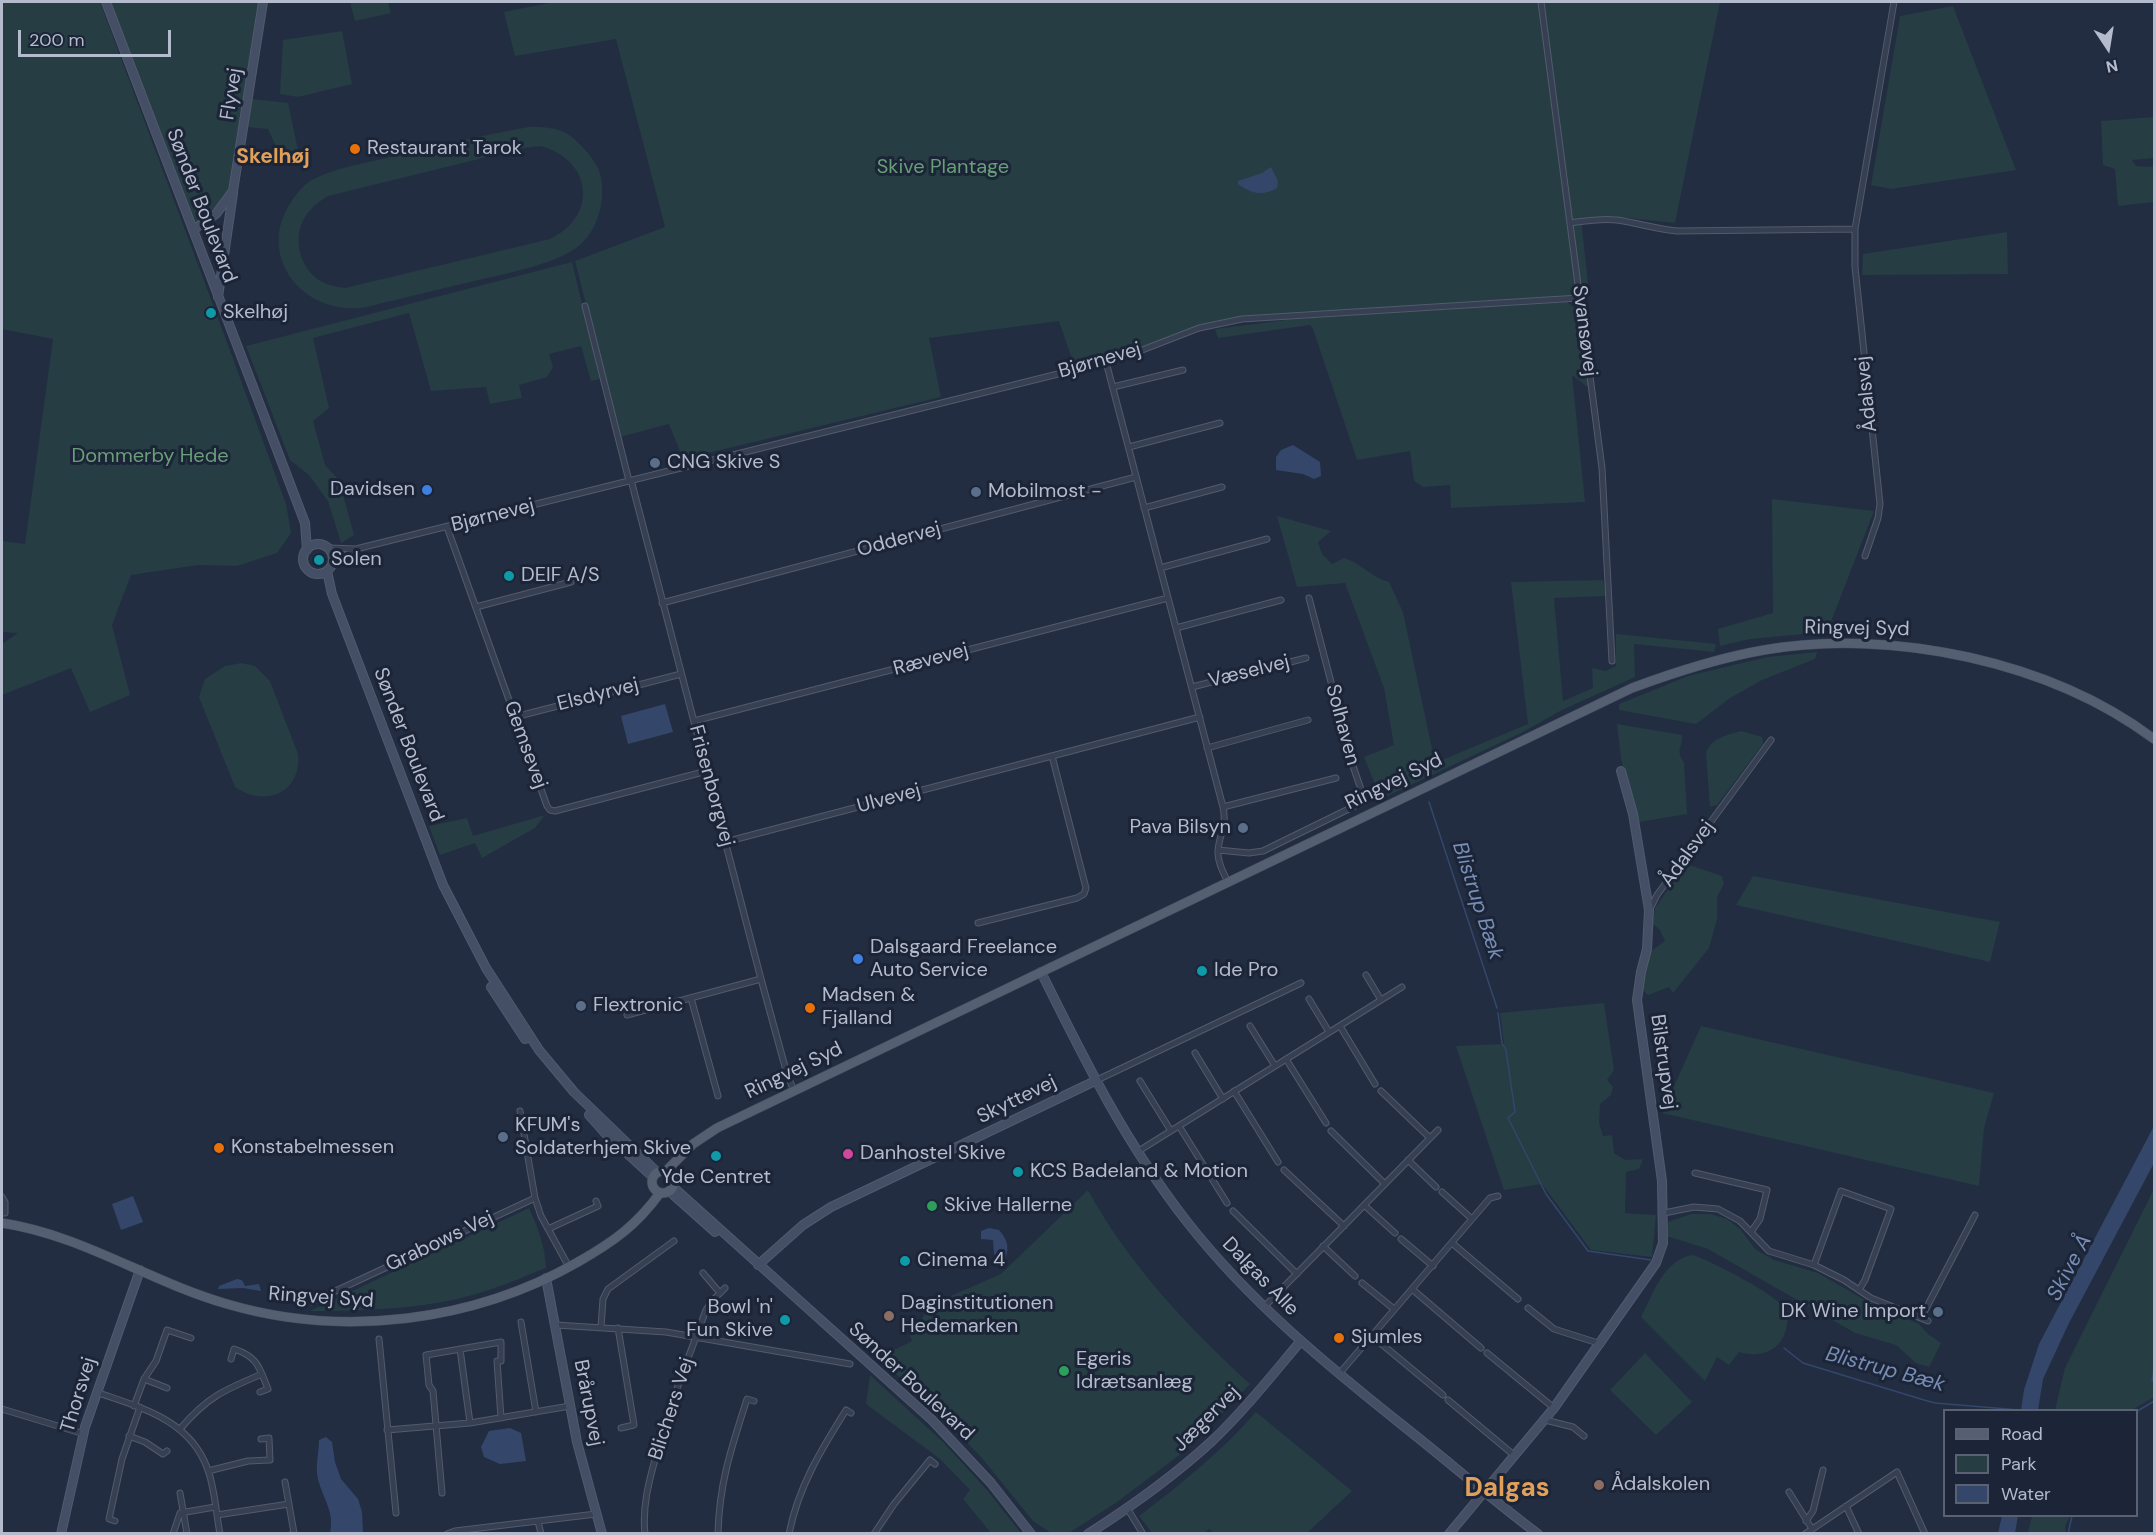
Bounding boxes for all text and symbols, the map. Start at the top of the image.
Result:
scale bar [21,18,174,56]
north arrow [2078,18,2138,78]
text: 200 m [29,28,85,52]
text: N [2104,55,2120,78]
street label: Flyvej [216,66,248,122]
street label: Sønder Boulevard [161,126,241,286]
place label: Restaurant Tarok [367,137,522,161]
marker: Restaurant Tarok [348,142,362,156]
district label: Skelhøj [236,144,310,170]
park label: Skive Plantage [877,156,1009,180]
street label: Svansøvej [1566,284,1602,378]
place label: Skelhøj [223,301,288,325]
marker: Skelhøj [204,306,218,320]
street label: Bjørnevej [1056,338,1144,384]
street label: Ådalsvej [1851,355,1883,433]
park label: Dommerby Hede [71,445,229,469]
place label: CNG Skive S [667,451,780,475]
marker: CNG Skive S [648,456,662,470]
place label: Davidsen [330,478,415,502]
place label: Mobilmost - [988,480,1102,504]
marker: Davidsen [420,483,434,497]
marker: Mobilmost - [969,485,983,499]
street label: Bjørnevej [449,494,537,538]
street label: Oddervej [855,517,943,563]
place label: Solen [331,548,382,572]
marker: Solen [312,553,326,567]
place label: DEIF A/S [521,564,599,588]
marker: DEIF A/S [502,569,516,583]
street label: Ringvej Syd [1804,616,1910,642]
street label: Rævevej [891,638,971,682]
street label: Væselvej [1206,650,1292,694]
street label: Sønder Boulevard [368,665,448,825]
street label: Elsdyrvej [555,673,641,717]
street label: Solhaven [1320,682,1364,768]
street label: Gemsevej [498,698,552,792]
street label: Frisenborgvej [683,723,739,849]
street label: Ringvej Syd [1341,748,1447,816]
street label: Ulvevej [855,779,923,819]
place label: Pava Bilsyn [1130,816,1231,840]
street label: Ådalsvej [1656,816,1720,892]
marker: Pava Bilsyn [1236,821,1250,835]
water label: Blistrup Bæk [1446,839,1508,963]
place label: Dalsgaard Freelance Auto Service [870,936,1057,983]
marker: Dalsgaard Freelance Auto Service [851,952,865,966]
place label: Ide Pro [1214,959,1278,983]
marker: Ide Pro [1195,964,1209,978]
place label: Madsen & Fjalland [822,984,915,1031]
place label: Flextronic [593,994,683,1018]
marker: Flextronic [574,999,588,1013]
marker: Madsen & Fjalland [803,1001,817,1015]
street label: Bilstrupvej [1644,1013,1682,1111]
street label: Ringvej Syd [741,1037,847,1105]
street label: Skyttevej [973,1070,1061,1130]
place label: KFUM's Soldaterhjem Skive [515,1114,691,1161]
marker: KFUM's Soldaterhjem Skive [496,1130,510,1144]
place label: Konstabelmessen [231,1136,394,1160]
marker: Konstabelmessen [212,1141,226,1155]
place label: Danhostel Skive [860,1142,1006,1166]
marker: Danhostel Skive [841,1147,855,1161]
marker: Yde Centret [709,1149,723,1163]
place label: KCS Badeland & Motion [1030,1160,1248,1184]
marker: KCS Badeland & Motion [1011,1165,1025,1179]
place label: Yde Centret [661,1166,771,1190]
place label: Skive Hallerne [944,1194,1072,1218]
marker: Skive Hallerne [925,1199,939,1213]
street label: Grabows Vej [382,1207,498,1277]
water label: Skive Å [2042,1231,2098,1305]
street label: Dalgas Alle [1217,1233,1303,1321]
place label: Cinema 4 [917,1249,1005,1273]
marker: Cinema 4 [898,1254,912,1268]
street label: Ringvej Syd [268,1282,374,1314]
place label: Daginstitutionen Hedemarken [901,1292,1053,1339]
place label: Bowl 'n' Fun Skive [686,1296,773,1343]
place label: DK Wine Import [1781,1300,1926,1324]
marker: DK Wine Import [1931,1305,1945,1319]
marker: Daginstitutionen Hedemarken [882,1309,896,1323]
marker: Bowl 'n' Fun Skive [778,1313,792,1327]
street label: Sønder Boulevard [843,1318,979,1446]
place label: Sjumles [1351,1326,1423,1350]
marker: Sjumles [1332,1331,1346,1345]
water label: Blistrup Bæk [1823,1342,1947,1398]
place label: Egeris Idrætsanlæg [1076,1348,1193,1395]
street label: Thorsvej [56,1354,102,1436]
street label: Blichers Vej [644,1355,700,1463]
street label: Brårupvej [568,1358,608,1448]
marker: Egeris Idrætsanlæg [1057,1364,1071,1378]
street label: Jægervej [1169,1381,1245,1457]
legend [1943,1409,2138,1517]
text: Road [2001,1422,2043,1446]
text: Park [2001,1452,2037,1476]
district label: Dalgas [1464,1473,1550,1505]
place label: Ådalskolen [1611,1473,1710,1497]
marker: Ådalskolen [1592,1478,1606,1492]
text: Water [2001,1482,2051,1506]

